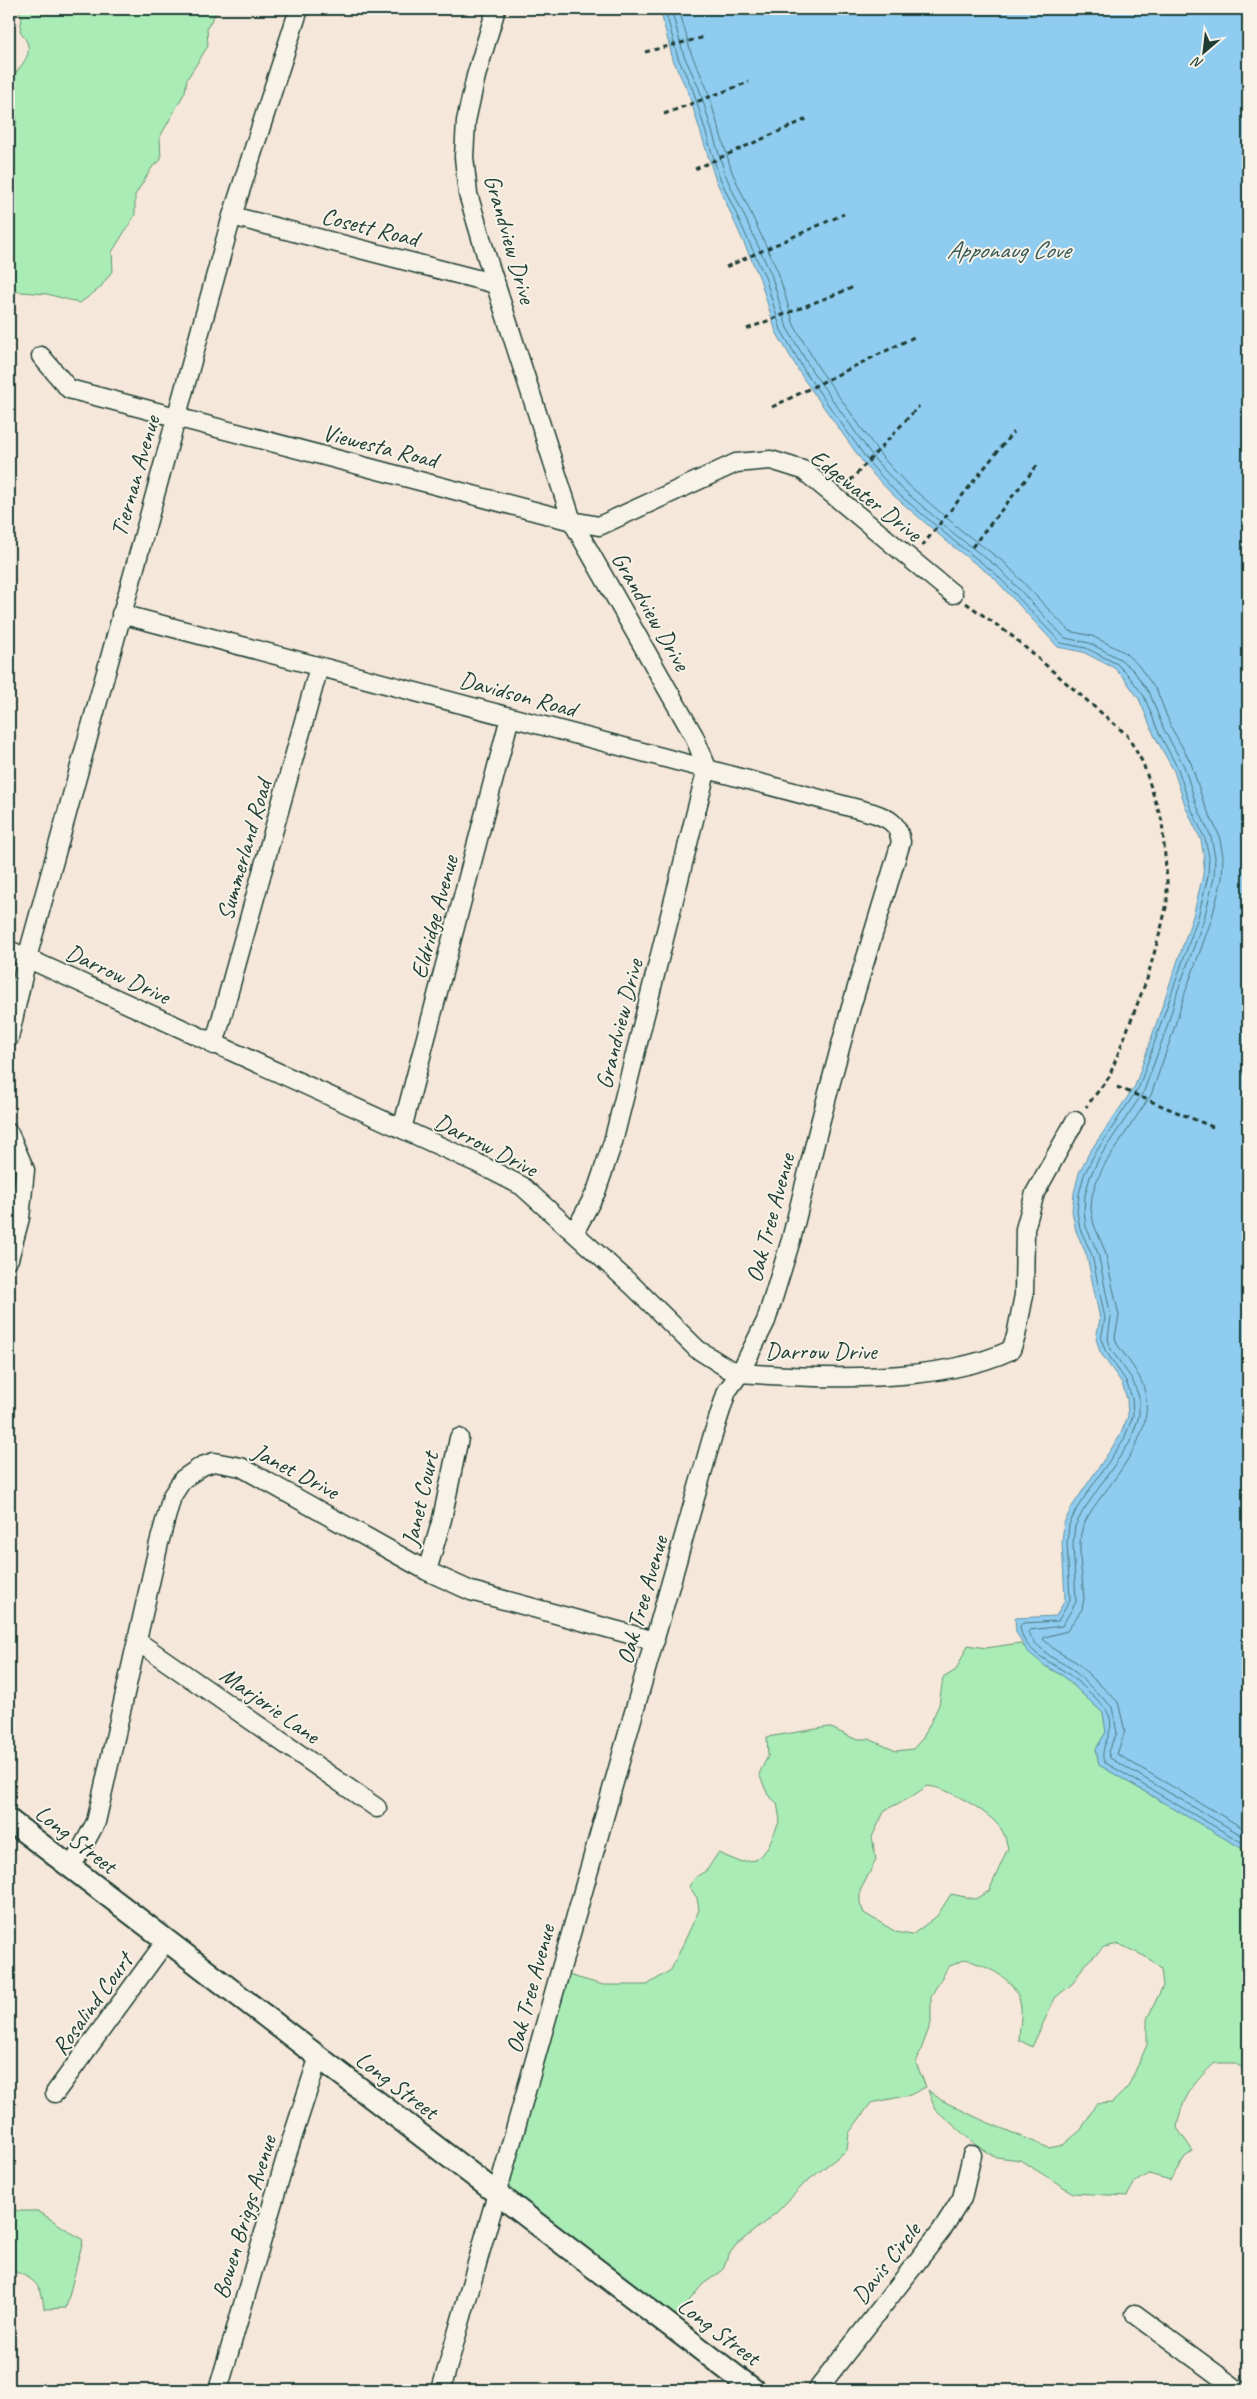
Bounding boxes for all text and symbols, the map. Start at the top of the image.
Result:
north arrow [1180,28,1230,78]
text: N [1188,52,1206,73]
street label: Grandview Drive [477,171,543,309]
street label: Cosett Road [319,201,425,254]
water label: Apponaug Cove [947,234,1073,266]
street label: Tiernan Avenue [103,410,167,540]
street label: Viewesta Road [320,417,444,476]
street label: Edgewater Drive [804,442,930,549]
street label: Grandview Drive [605,546,698,678]
street label: Davidson Road [457,664,583,725]
street label: Summerland Road [210,773,279,924]
street label: Eldridge Avenue [403,850,465,982]
street label: Darrow Drive [61,937,177,1012]
street label: Grandview Drive [588,954,650,1092]
street label: Darrow Drive [430,1106,544,1185]
street label: Oak Tree Avenue [738,1148,802,1286]
street label: Darrow Drive [765,1336,879,1366]
street label: Janet Drive [247,1436,346,1507]
street label: Janet Court [394,1447,446,1550]
street label: Oak Tree Avenue [609,1530,675,1668]
street label: Marjorie Lane [214,1660,327,1752]
street label: Long Street [29,1798,125,1882]
street label: Oak Tree Avenue [498,1919,562,2057]
street label: Rosalind Court [45,1945,141,2061]
street label: Long Street [350,2044,446,2127]
street label: Bowen Briggs Avenue [205,2130,284,2302]
street label: Davis Circle [845,2214,929,2310]
street label: Long Street [672,2290,768,2373]

